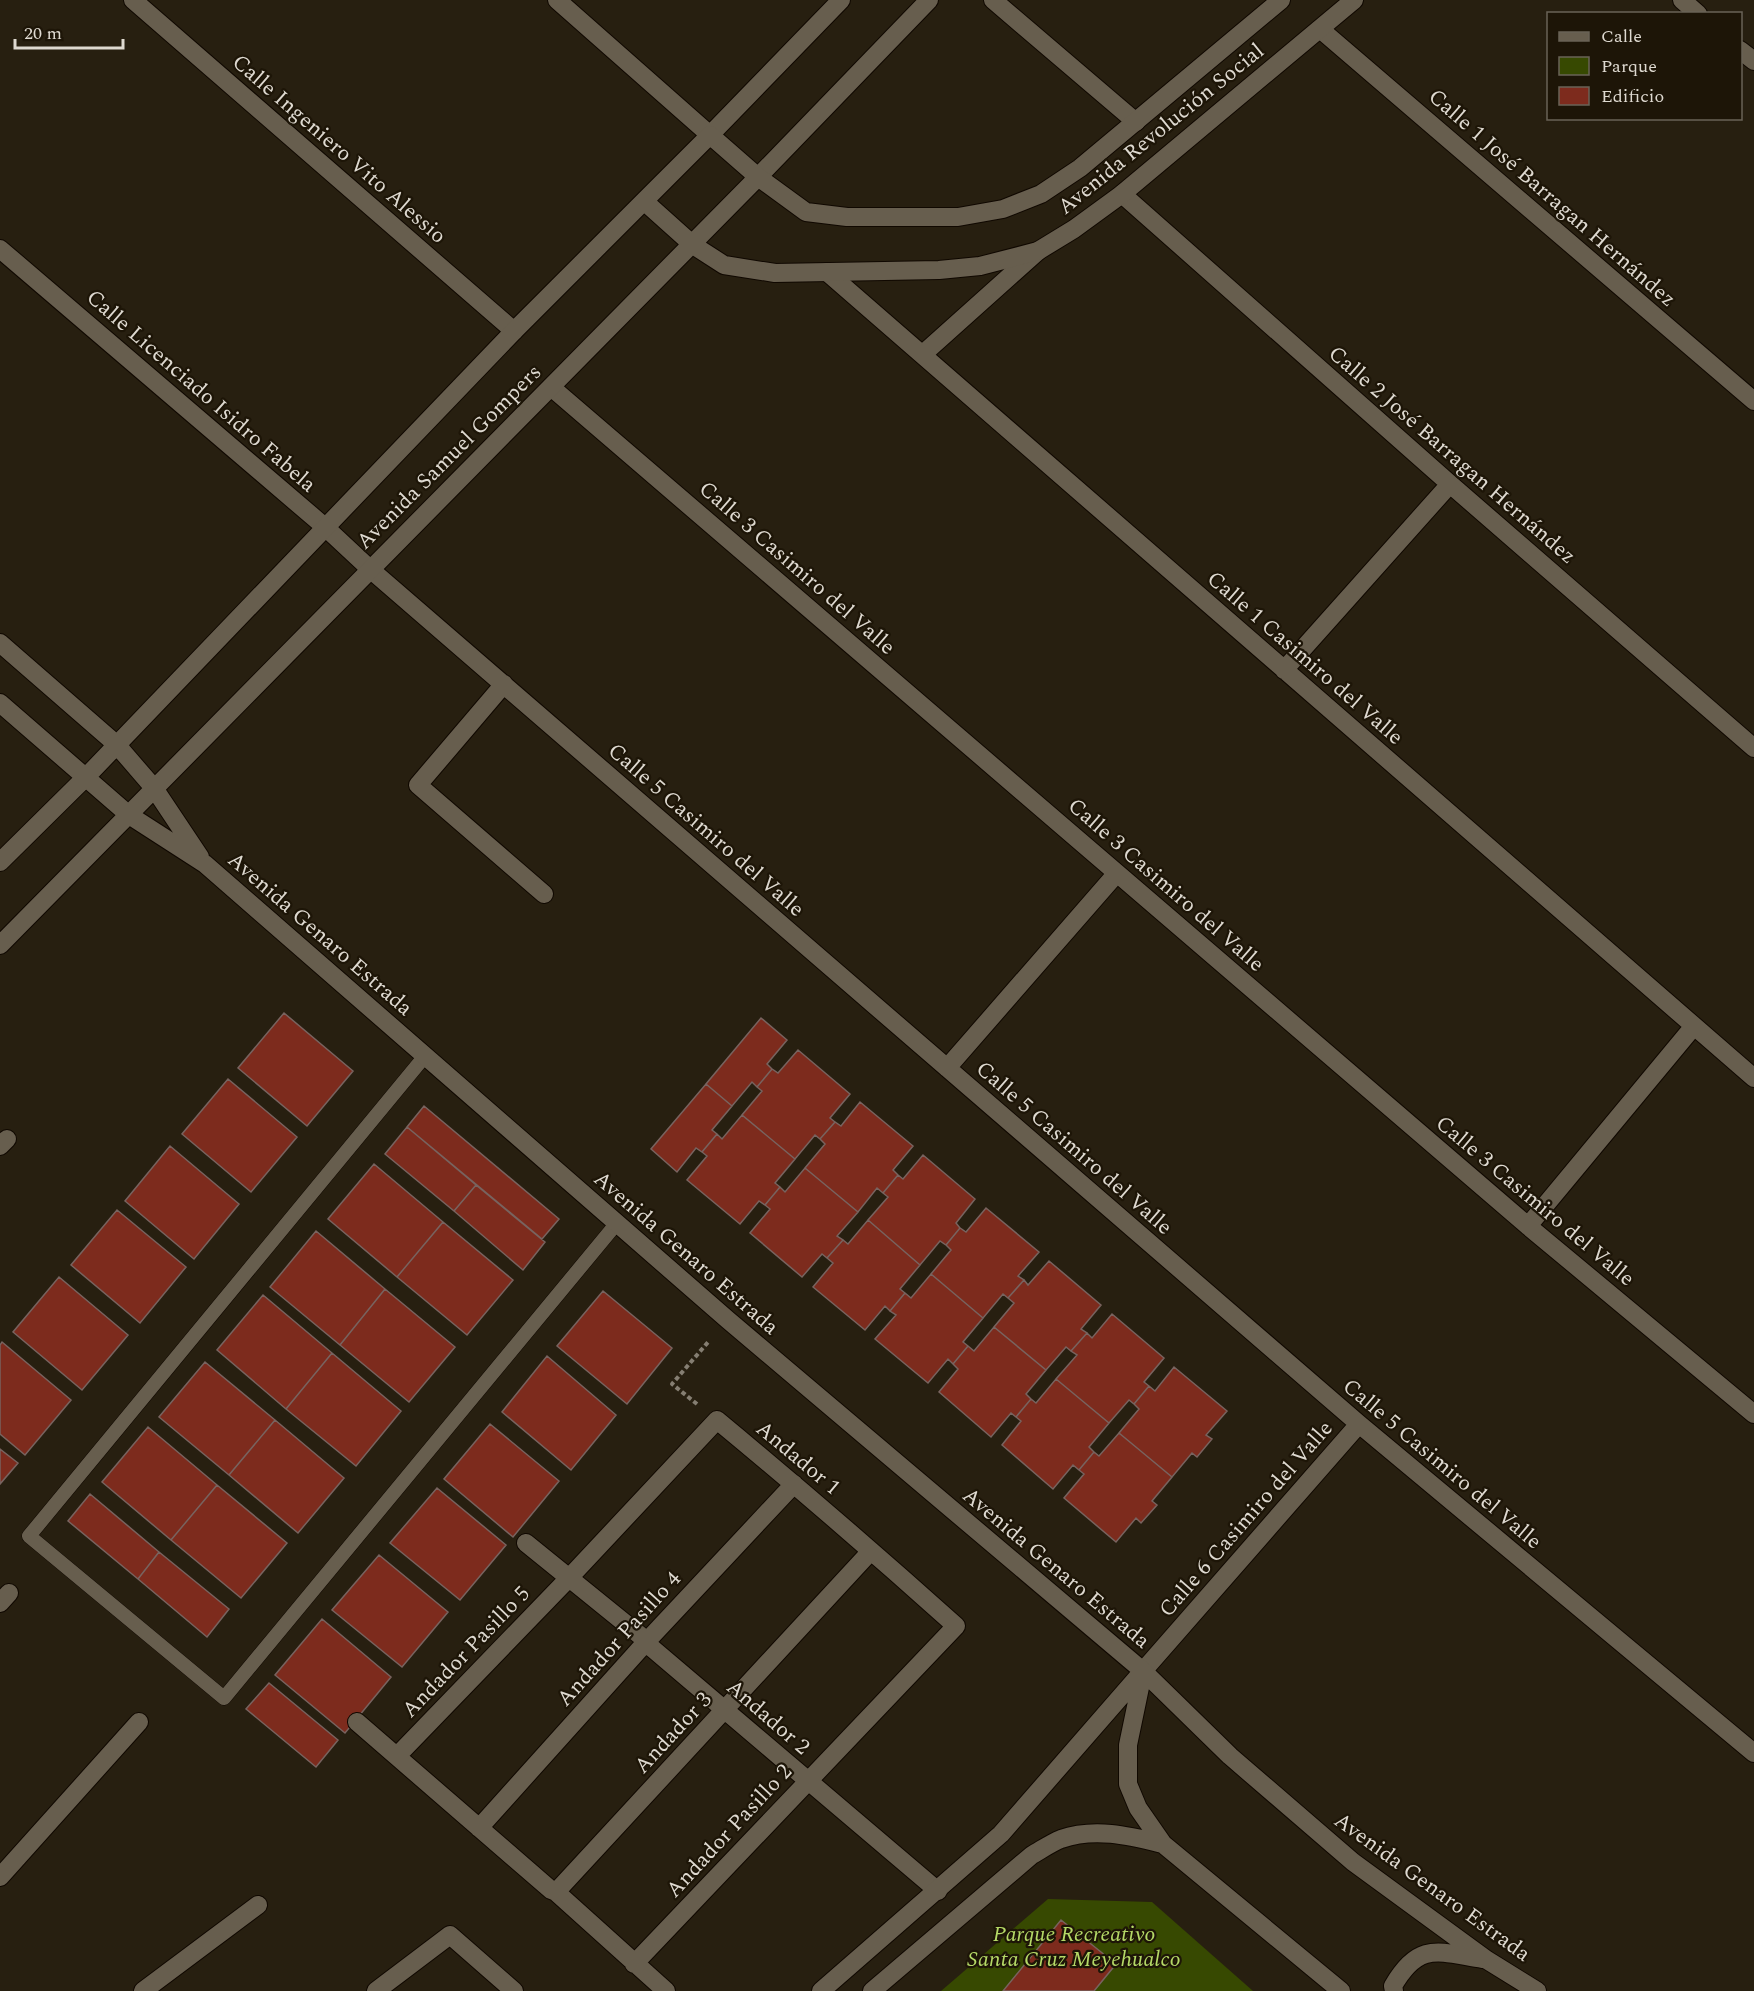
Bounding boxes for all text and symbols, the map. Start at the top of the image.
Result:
scale bar [15,12,123,50]
legend [1547,12,1742,120]
text: 20 m [24,20,62,47]
text: Calle [1601,23,1642,50]
street label: Avenida Revolución Social [1050,35,1271,223]
street label: Calle Ingeniero Vito Alessio [224,46,454,252]
text: Parque [1601,53,1657,80]
street label: Calle 1 José Barragan Hernández [1421,81,1683,315]
text: Edificio [1601,83,1664,110]
street label: Calle Licenciado Isidro Fabela [79,282,324,501]
street label: Calle 2 José Barragan Hernández [1321,338,1583,572]
street label: Avenida Samuel Gompers [349,357,549,557]
street label: Calle 3 Casimiro del Valle [691,473,903,663]
street label: Calle 1 Casimiro del Valle [1199,563,1411,753]
street label: Calle 5 Casimiro del Valle [600,735,812,925]
street label: Calle 3 Casimiro del Valle [1060,790,1272,980]
street label: Avenida Genaro Estrada [220,844,420,1024]
street label: Calle 5 Casimiro del Valle [968,1053,1180,1243]
street label: Calle 3 Casimiro del Valle [1428,1108,1642,1295]
street label: Avenida Genaro Estrada [586,1163,786,1343]
street label: Calle 5 Casimiro del Valle [1335,1371,1549,1558]
street label: Andador 1 [748,1413,848,1504]
street label: Calle 6 Casimiro del Valle [1151,1413,1341,1625]
street label: Avenida Genaro Estrada [955,1480,1157,1657]
street label: Andador Pasillo 4 [549,1564,689,1714]
street label: Andador Pasillo 5 [394,1578,538,1726]
street label: Andador 2 [719,1671,817,1763]
street label: Andador 3 [626,1685,720,1781]
street label: Andador Pasillo 2 [658,1757,800,1905]
street label: Avenida Genaro Estrada [1327,1804,1538,1970]
park label: Parque Recreativo Santa Cruz Meyehualco [967,1918,1181,1976]

